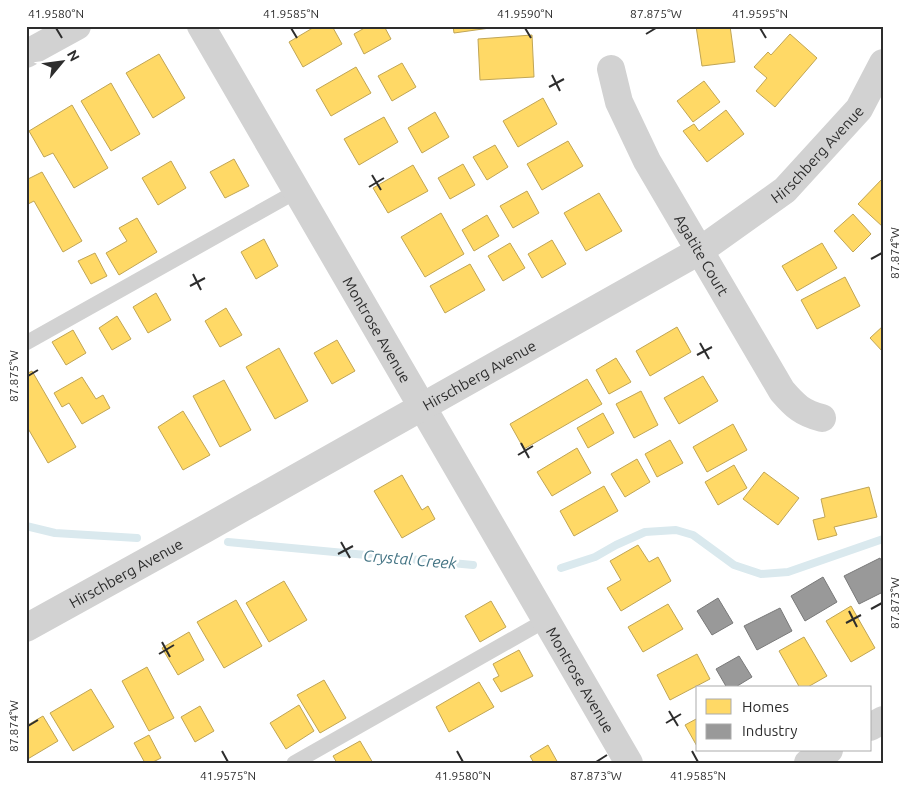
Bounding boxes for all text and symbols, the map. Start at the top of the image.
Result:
text: 41.9580°N [28,7,84,20]
text: 41.9585°N [263,7,319,20]
text: 41.9590°N [497,7,553,20]
text: 87.875°W [630,7,682,20]
text: 41.9595°N [732,7,788,20]
north arrow [38,38,88,88]
text: N [64,47,83,64]
street label: Hirschberg Avenue [767,102,867,206]
street label: Agatite Court [672,211,733,299]
text: 87.874°W [888,227,901,279]
street label: Montrose Avenue [340,274,415,386]
street label: Hirschberg Avenue [419,336,539,413]
text: 87.875°W [7,350,20,402]
street label: Hirschberg Avenue [66,535,186,611]
water label: Crystal Creek [362,546,458,572]
text: 87.873°W [888,577,901,629]
street label: Montrose Avenue [543,624,618,736]
legend [696,686,872,752]
text: Homes [742,698,789,715]
text: 87.874°W [7,700,20,752]
text: Industry [742,722,797,739]
text: 41.9575°N [200,769,256,782]
text: 41.9580°N [435,769,491,782]
text: 87.873°W [570,769,622,782]
text: 41.9585°N [670,769,726,782]

